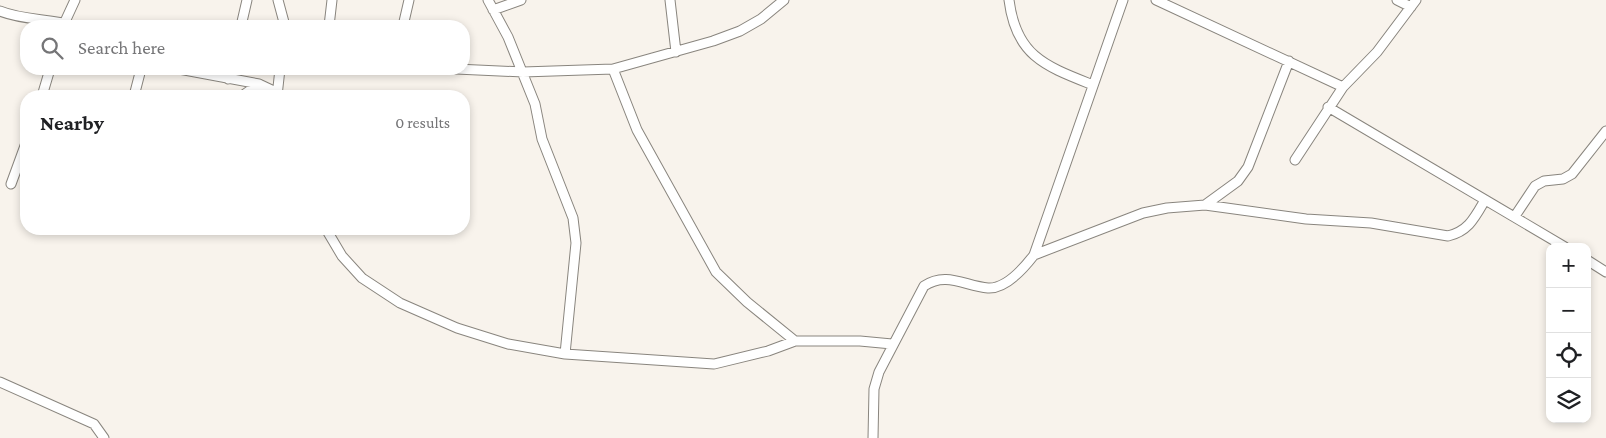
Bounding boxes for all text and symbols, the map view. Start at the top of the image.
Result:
search box [20,20,470,75]
icon: search [38,34,66,62]
text: Search here [78,37,165,58]
text: Nearby [40,111,104,135]
text: 0 results [395,114,450,131]
map controls [1546,243,1591,423]
button: + [1546,243,1591,288]
button: − [1546,288,1591,333]
button: locate [1546,333,1591,378]
button: layers [1546,378,1591,423]

